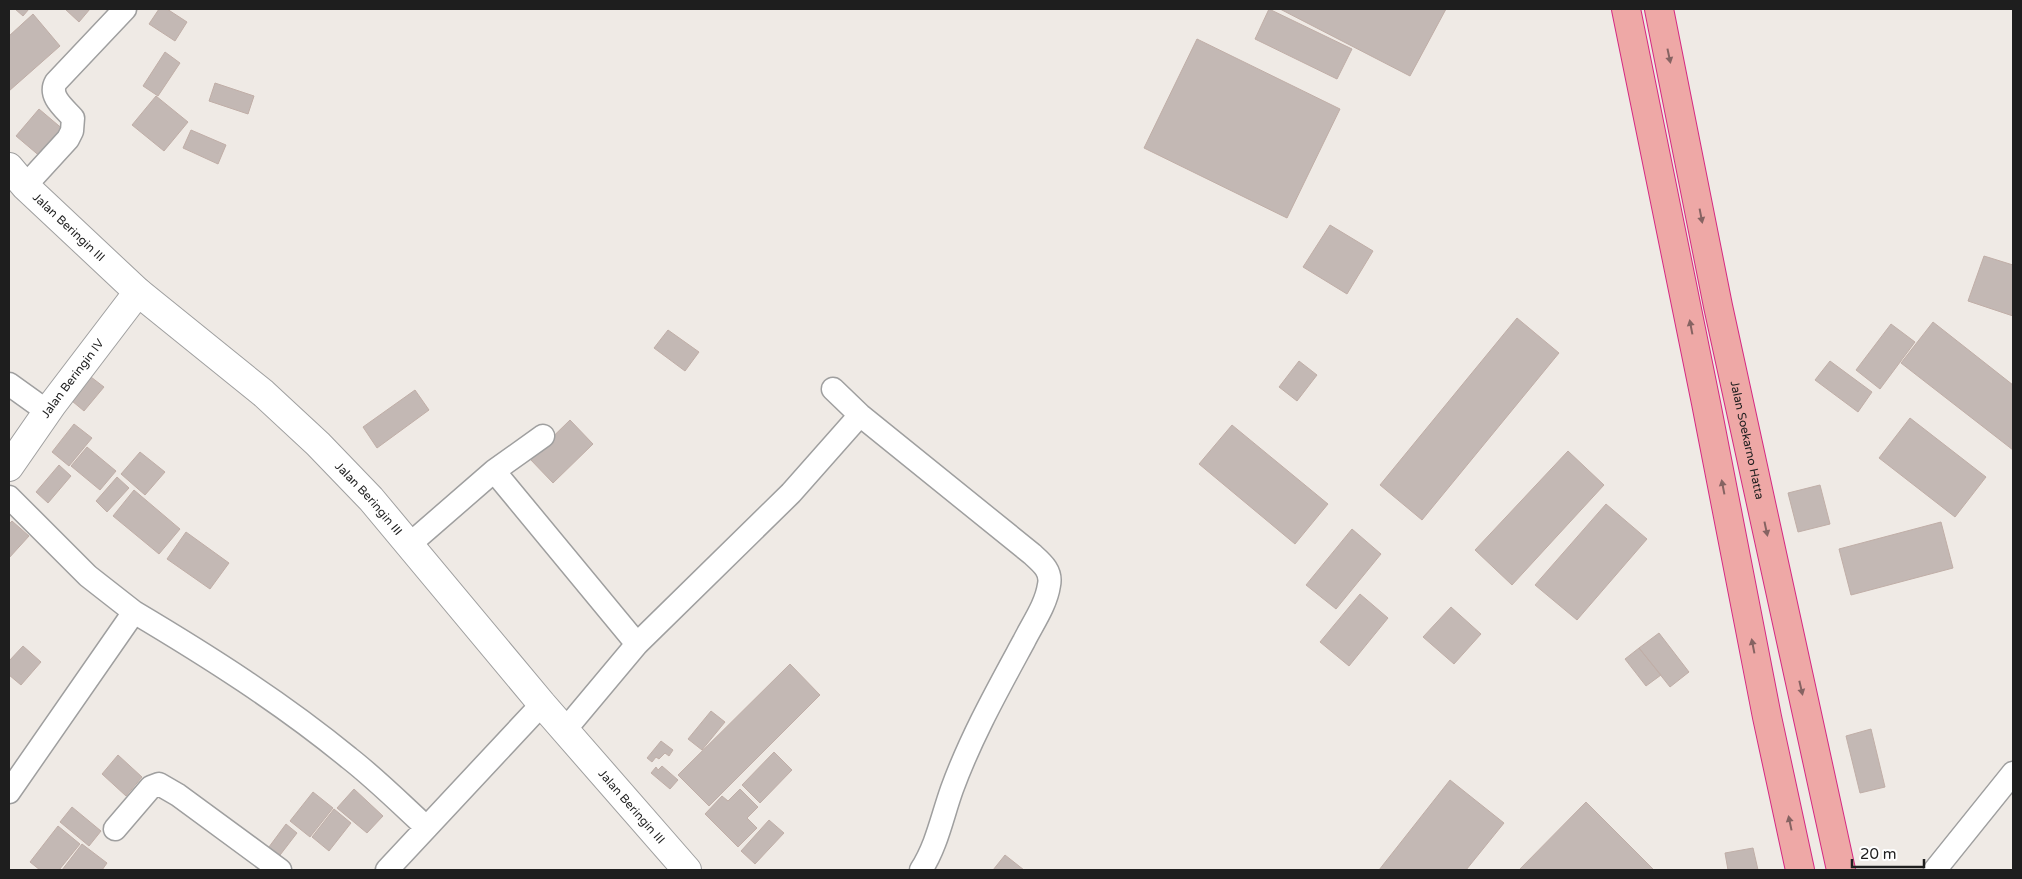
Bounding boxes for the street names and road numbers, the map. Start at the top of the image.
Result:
street label: Jalan Beringin III [30,190,108,264]
street label: Jalan Beringin IV [38,336,107,421]
street label: Jalan Soekarno Hatta [1727,379,1767,501]
street label: Jalan Beringin III [332,459,405,538]
street label: Jalan Beringin III [595,767,668,846]

